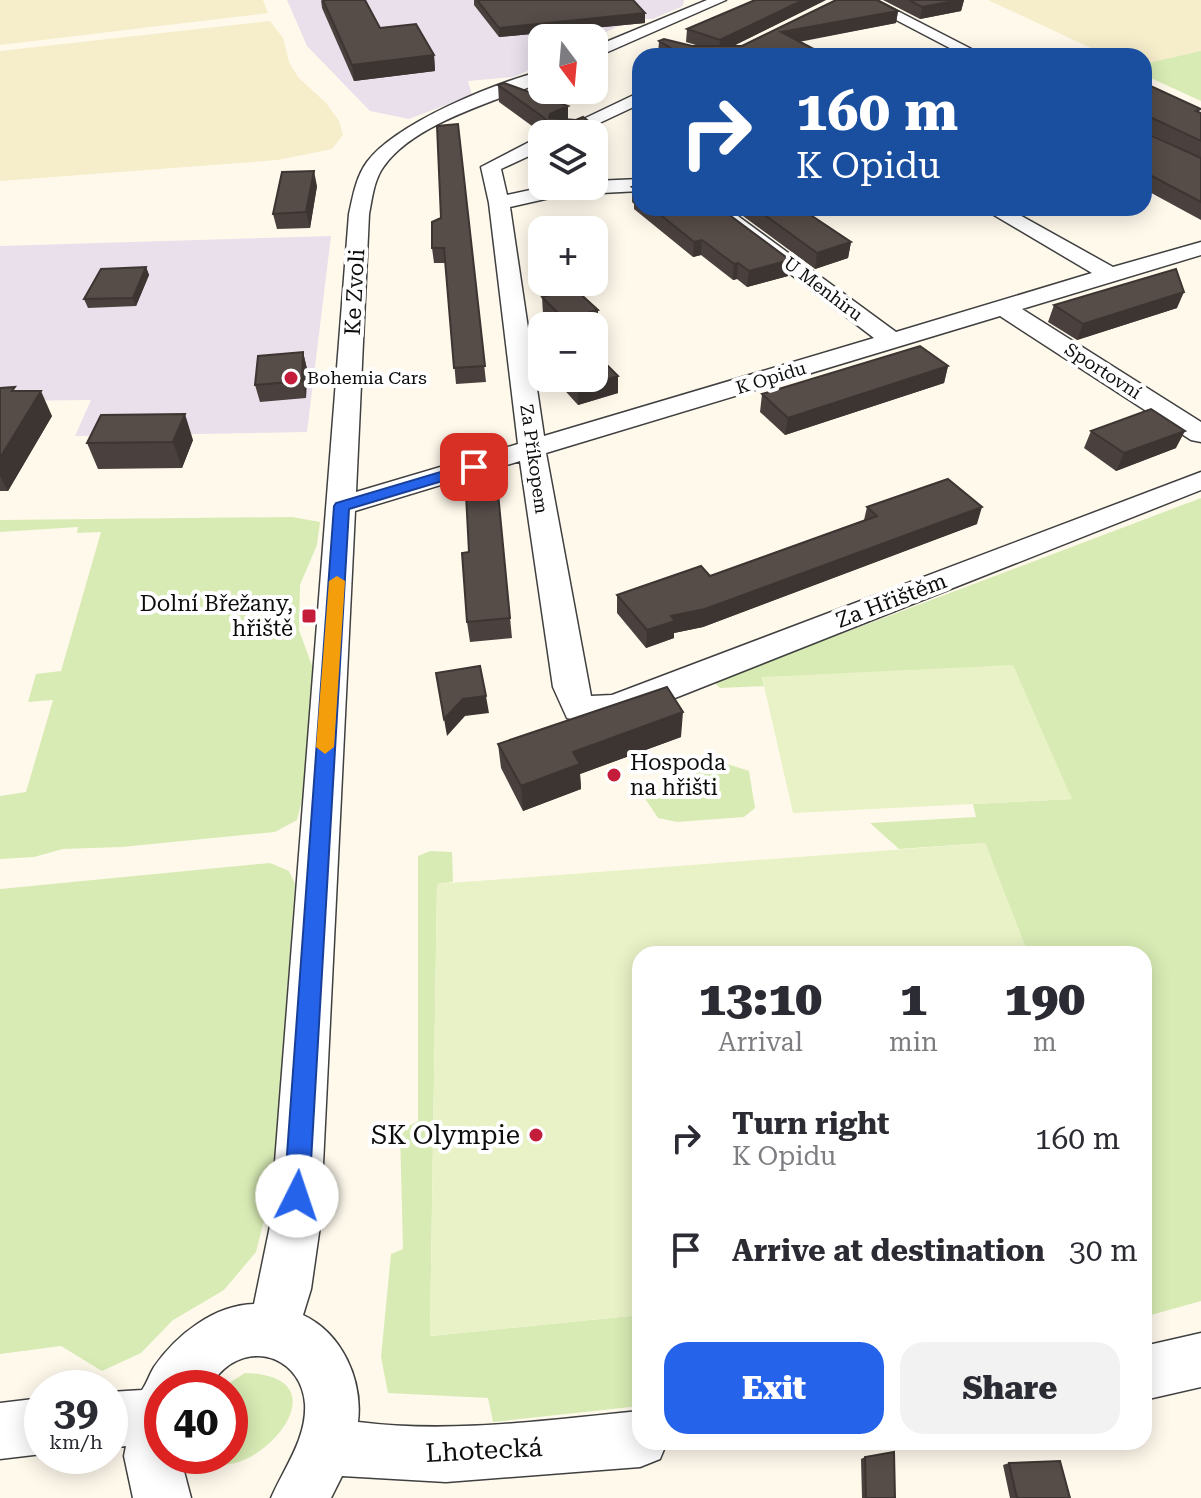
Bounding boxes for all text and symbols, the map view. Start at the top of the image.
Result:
north arrow [528,24,608,104]
map controls [528,24,608,392]
text: 160 m [796,78,958,144]
icon: right [664,80,768,184]
button: layers [528,120,608,200]
text: K Opidu [796,145,940,187]
button: + [528,216,608,296]
street label: Ke Zvoli [340,248,369,336]
street label: U Menhiru [780,252,867,325]
button: − [528,312,608,392]
street label: Sportovní [1061,338,1146,403]
street label: K Opidu [733,357,808,398]
place label: Bohemia Cars [307,367,427,388]
marker: Bohemia Cars [282,369,300,387]
street label: Za Příkopem [516,403,553,515]
pin [440,433,508,501]
icon: arrive [452,445,496,489]
street label: Za Hřištěm [832,568,950,633]
place label: Dolní Břežany, hřiště [140,591,293,641]
marker: Dolní Břežany, hřiště [300,607,318,625]
place label: Hospoda na hřišti [630,750,726,800]
marker: Hospoda na hřišti [605,766,623,784]
text: 13:10 [699,971,822,1027]
text: 1 [900,971,927,1027]
text: 190 [1005,971,1085,1027]
text: Arrival [718,1027,803,1057]
text: min [889,1027,938,1057]
text: m [1033,1027,1057,1057]
text: Turn right [732,1106,889,1141]
icon: right [664,1116,708,1160]
place label: SK Olympie [371,1120,520,1150]
text: 160 m [1035,1121,1120,1156]
marker: SK Olympie [527,1126,545,1144]
text: K Opidu [732,1141,836,1171]
position arrow [255,1154,339,1238]
icon: arrive [664,1228,708,1272]
text: Arrive at destination [732,1233,1045,1268]
text: 30 m [1069,1233,1138,1268]
button: Exit [664,1342,884,1434]
button: Share [900,1342,1120,1434]
speed limit sign: 40 [144,1370,248,1474]
text: 39 [54,1388,98,1435]
text: km/h [49,1430,103,1454]
street label: Lhotecká [425,1432,543,1468]

